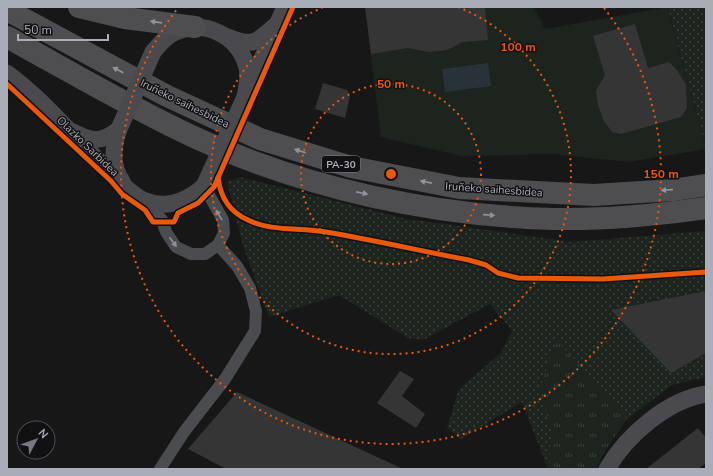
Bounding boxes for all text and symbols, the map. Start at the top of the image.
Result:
scale bar [18,16,108,42]
one-way arrow [150,19,162,25]
text: 50 m [24,22,52,38]
text: 100 m [500,39,536,55]
one-way arrow [112,66,124,73]
street label: Iruñeko saihesbidea [138,75,232,132]
text: 50 m [377,76,405,92]
street label: Olazko Sarbidea [53,113,122,180]
one-way arrow [294,148,306,154]
road number: PA-30 [322,156,360,172]
text: 150 m [643,166,679,182]
centre of rings [384,167,398,181]
one-way arrow [420,178,432,184]
street label: Iruñeko saihesbidea [445,179,543,200]
one-way arrow [661,187,673,194]
one-way arrow [355,190,368,196]
one-way arrow [216,209,223,221]
one-way arrow [483,212,496,218]
one-way arrow [169,236,177,247]
north arrow [16,420,56,460]
text: N [35,426,52,442]

